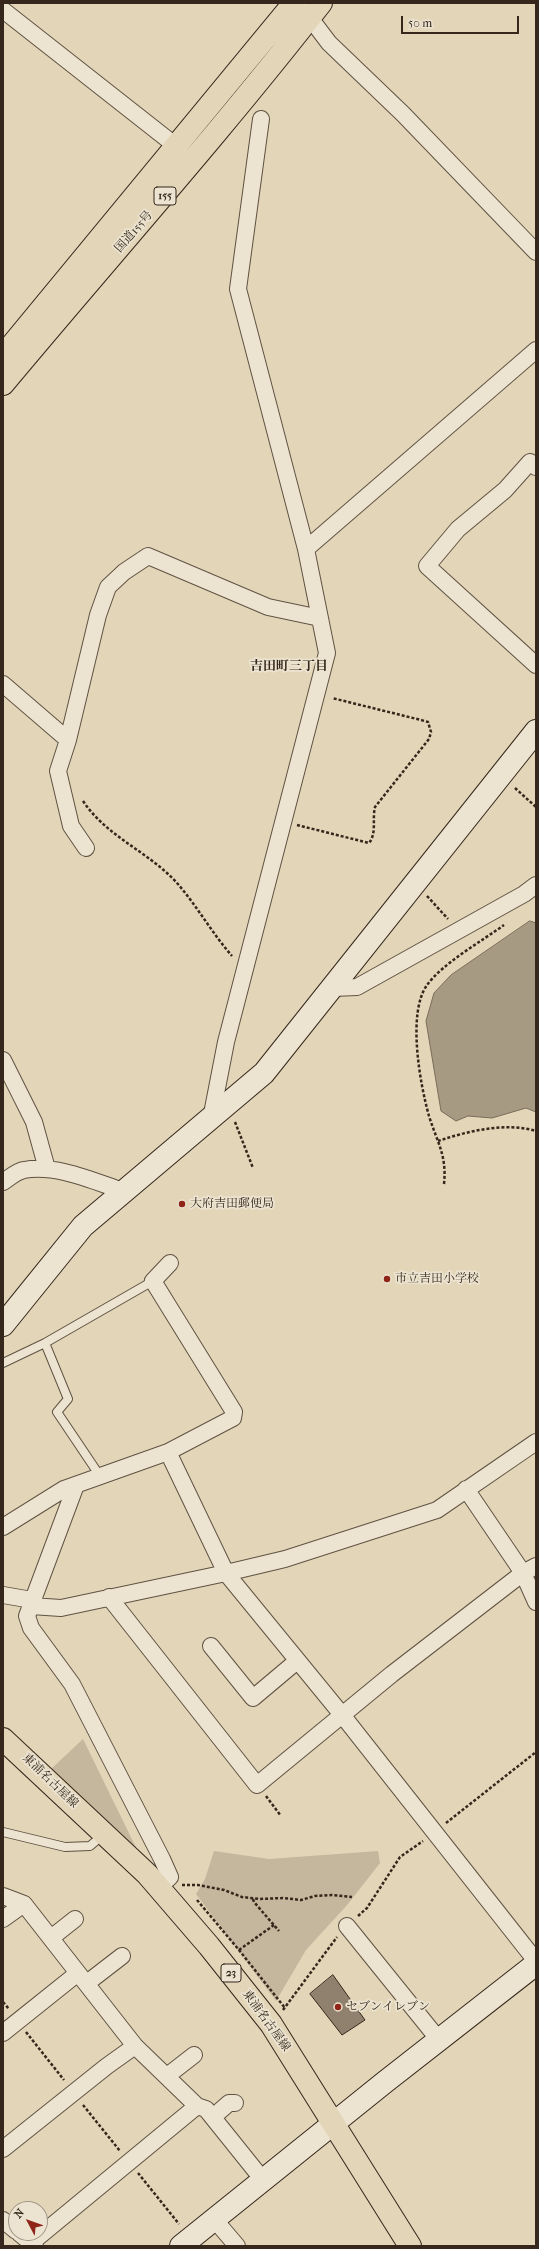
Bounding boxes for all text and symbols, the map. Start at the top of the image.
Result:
scale bar [403,8,521,34]
text: 50 m [408,16,432,30]
road number: 155 [154,187,176,205]
street label: 国道155号 [112,208,156,256]
district label: 吉田町三丁目 [250,659,328,675]
place label: 大府吉田郵便局 [190,1197,274,1211]
marker: 大府吉田郵便局 [177,1199,187,1209]
place label: 市立吉田小学校 [395,1272,479,1286]
marker: 市立吉田小学校 [382,1274,392,1284]
street label: 東浦名古屋線 [19,1751,81,1811]
road number: 23 [221,1964,241,1982]
street label: 東浦名古屋線 [239,1988,293,2054]
place label: セブンイレブン [346,2000,430,2014]
marker: セブンイレブン [333,2002,343,2012]
north arrow [8,2201,48,2241]
text: N [12,2206,27,2221]

